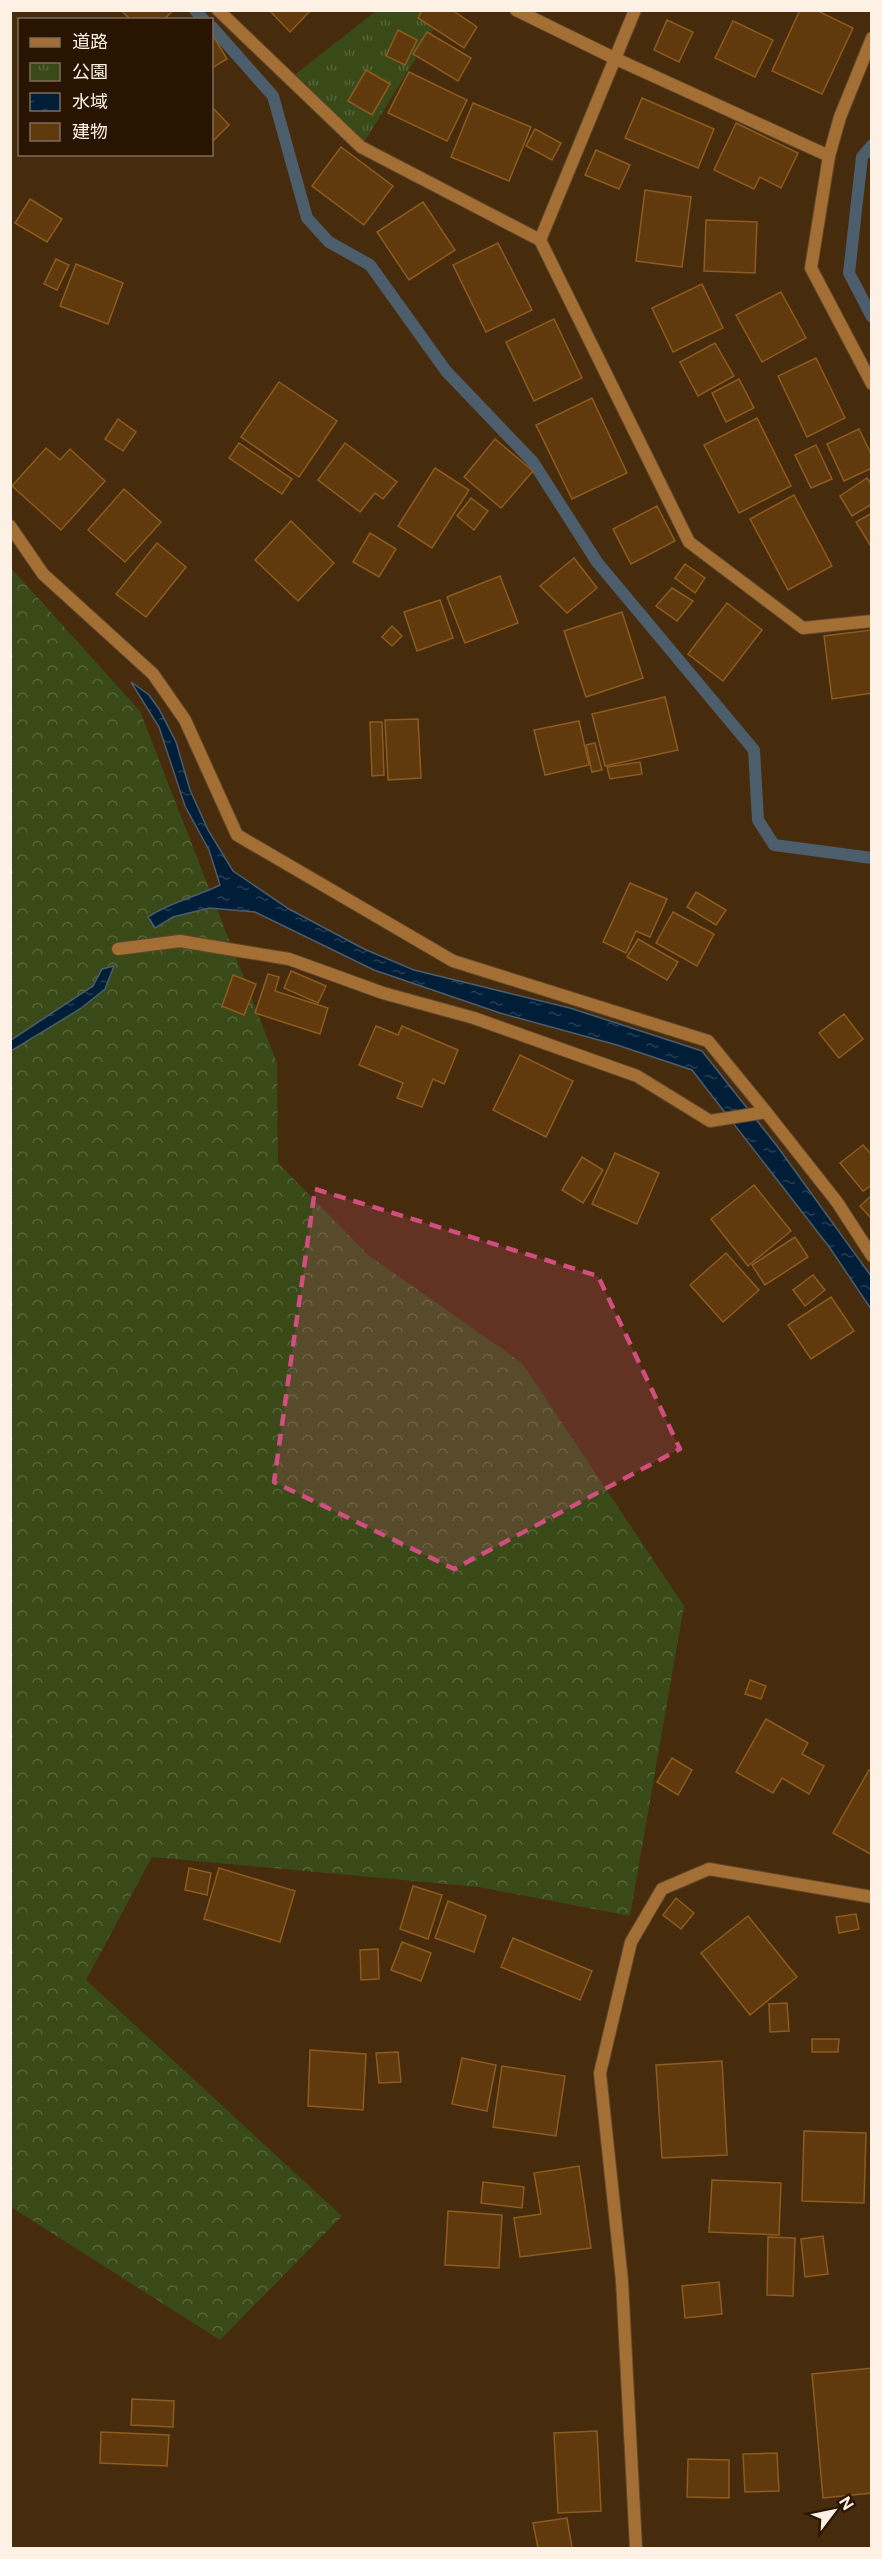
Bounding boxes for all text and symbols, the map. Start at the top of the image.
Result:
legend [18,18,213,156]
text: 道路 [72,31,108,52]
text: 公園 [72,61,108,82]
text: 水域 [72,91,108,112]
text: 建物 [72,121,108,142]
north arrow [804,2481,864,2541]
text: N [835,2493,858,2514]

